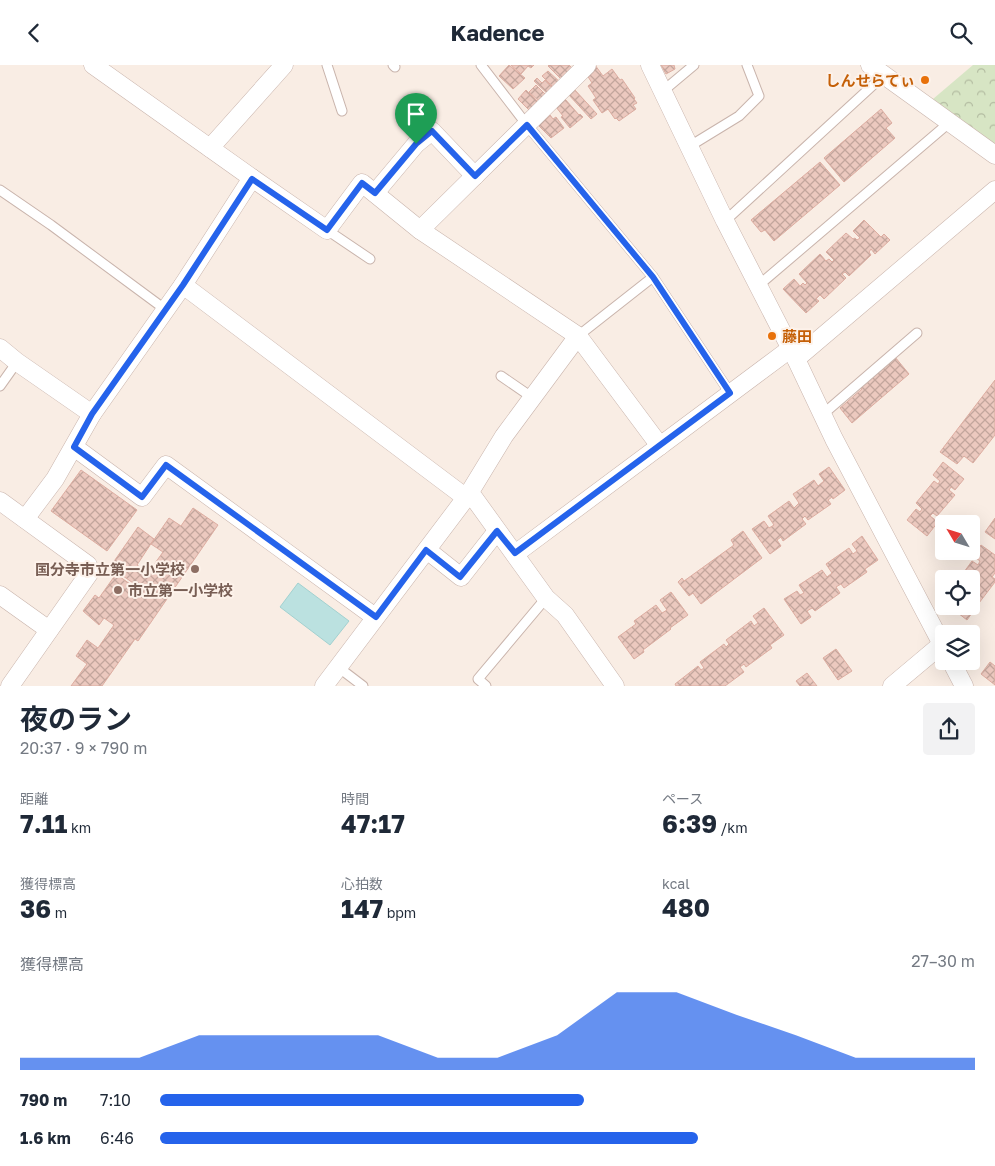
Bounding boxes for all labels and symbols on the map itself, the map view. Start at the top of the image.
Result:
place label: しんせらてぃ [825,71,915,89]
marker: しんせらてぃ [919,74,931,86]
pin [395,93,437,144]
place label: 藤田 [782,327,812,345]
marker: 藤田 [766,330,778,342]
north arrow [935,515,980,560]
place label: 国分寺市立第一小学校 [35,560,185,578]
marker: 国分寺市立第一小学校 [189,563,201,575]
place label: 市立第一小学校 [128,581,233,599]
marker: 市立第一小学校 [112,584,124,596]

